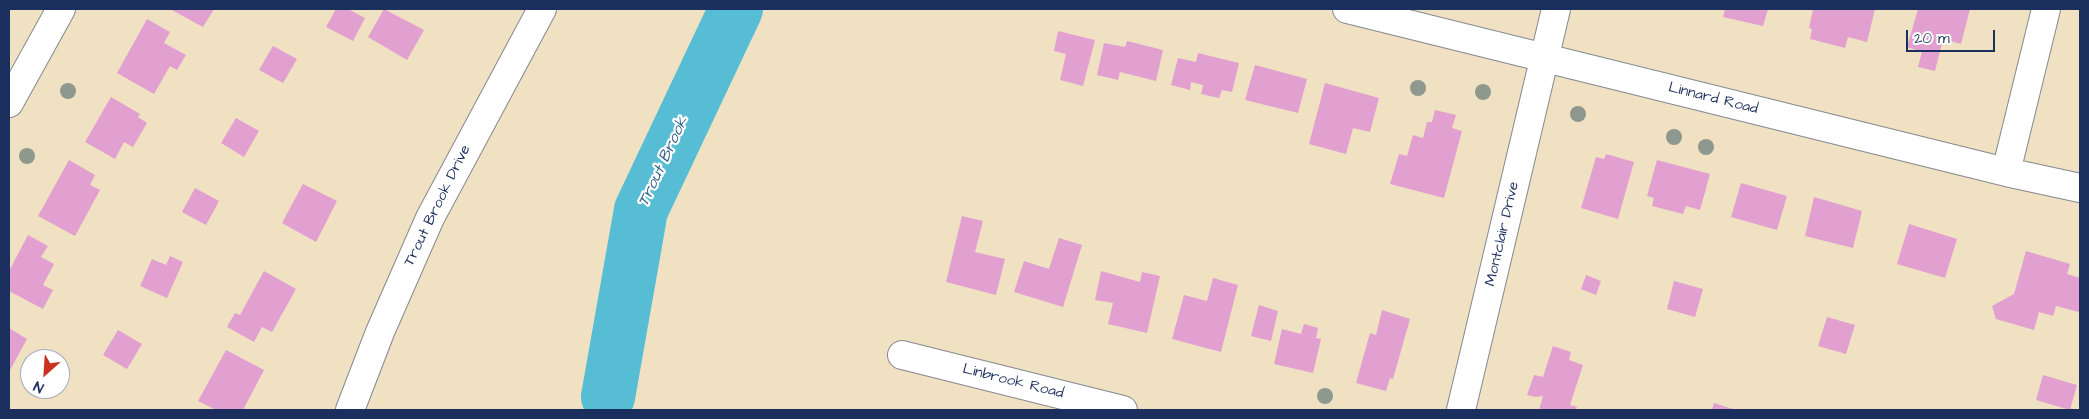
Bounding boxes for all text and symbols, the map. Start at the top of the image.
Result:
scale bar [1909,20,1998,52]
text: 20 m [1914,28,1950,49]
street label: Linnard Road [1666,79,1760,119]
water label: Trout Brook [635,114,693,210]
street label: Trout Brook Drive [401,142,475,270]
street label: Montclair Drive [1482,180,1524,288]
north arrow [20,349,70,399]
street label: Linbrook Road [961,361,1065,403]
text: N [31,376,47,397]

